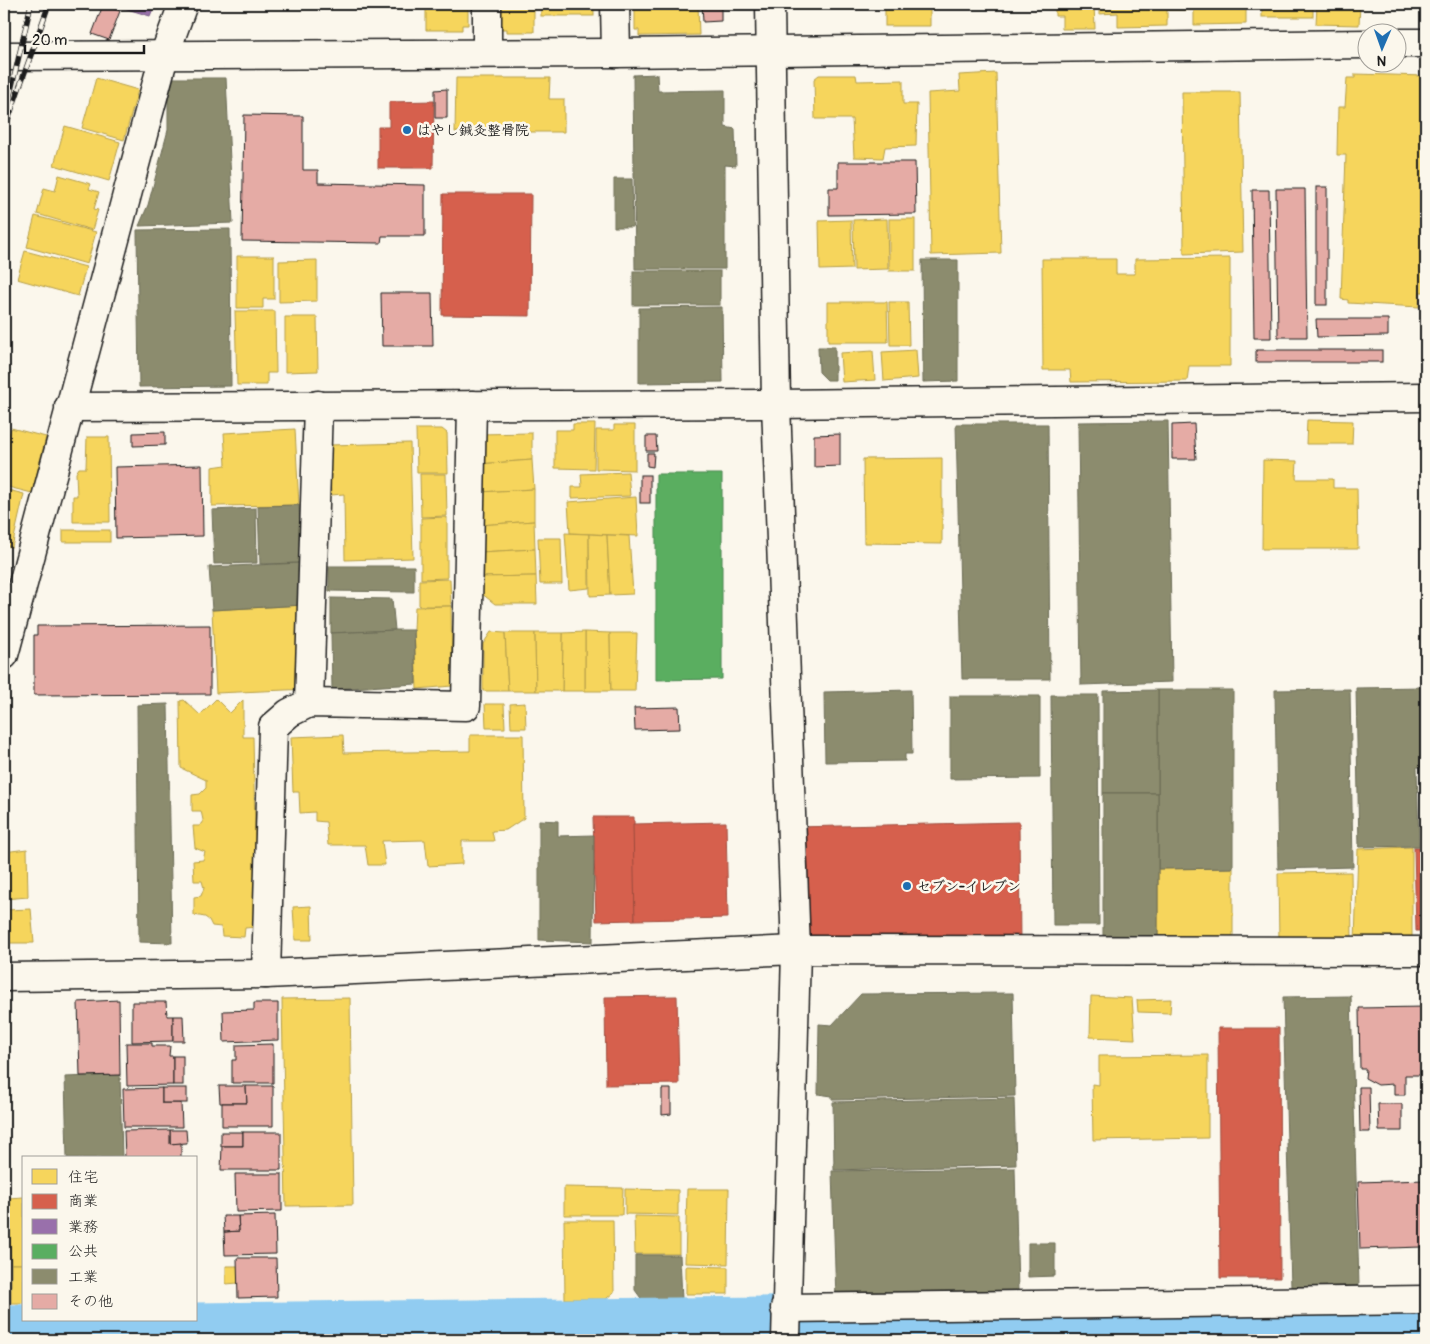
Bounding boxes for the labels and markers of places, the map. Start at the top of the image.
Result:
place label: はやし鍼灸整骨院 [417,122,529,139]
marker: はやし鍼灸整骨院 [401,124,413,136]
place label: セブン-イレブン [917,878,1021,895]
marker: セブン-イレブン [901,880,913,892]

